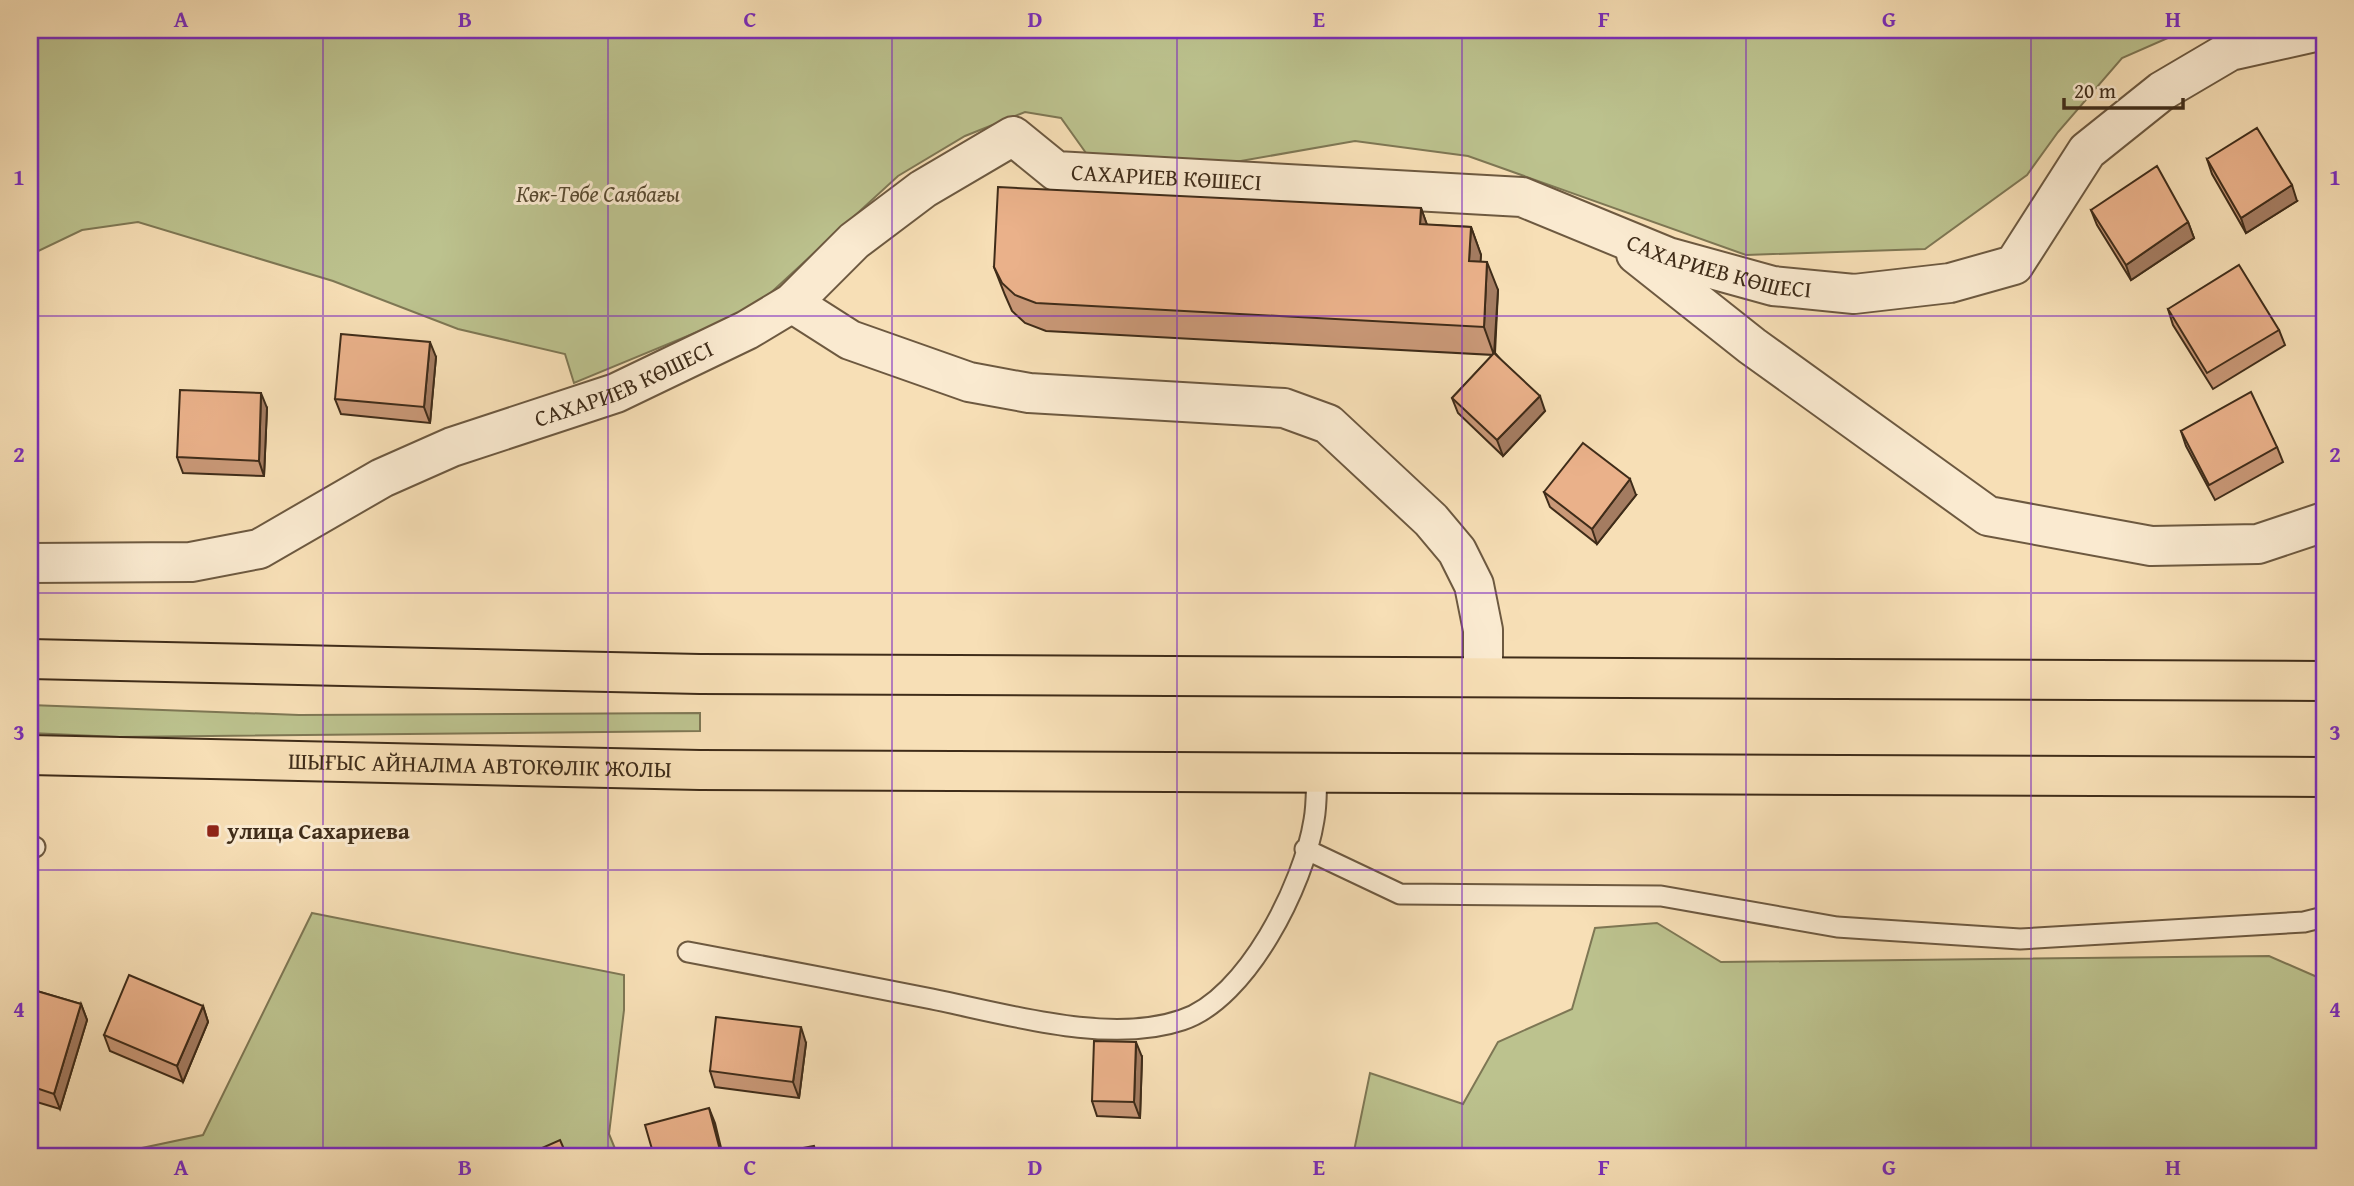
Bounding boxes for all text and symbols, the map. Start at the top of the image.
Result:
text: A [174,2,189,35]
text: B [458,2,472,35]
text: C [743,2,757,35]
text: D [1028,2,1043,35]
text: E [1313,2,1325,35]
text: F [1598,2,1610,35]
text: G [1882,2,1896,35]
text: H [2165,2,2181,35]
scale bar [2064,66,2182,110]
text: 20 m [2074,75,2116,106]
street label: САХАРИЕВ КӨШЕСІ [1070,155,1263,198]
text: 1 [13,160,25,193]
text: 1 [2329,160,2341,193]
park label: Көк-Төбе Саябағы [516,177,680,210]
street label: САХАРИЕВ КӨШЕСІ [1622,225,1813,306]
street label: САХАРИЕВ КӨШЕСІ [530,332,718,435]
text: 2 [13,437,25,470]
text: 2 [2329,437,2341,470]
text: 3 [13,715,25,748]
text: 3 [2329,715,2341,748]
street label: ШЫҒЫС АЙНАЛМА АВТОКӨЛІК ЖОЛЫ [288,744,672,785]
place label: улица Сахариева [226,814,410,847]
marker: улица Сахариева [205,823,221,839]
text: 4 [13,992,25,1025]
text: 4 [2329,992,2341,1025]
text: A [174,1150,189,1183]
text: B [458,1150,472,1183]
text: C [743,1150,757,1183]
text: D [1028,1150,1043,1183]
text: E [1313,1150,1325,1183]
text: F [1598,1150,1610,1183]
text: G [1882,1150,1896,1183]
text: H [2165,1150,2181,1183]

